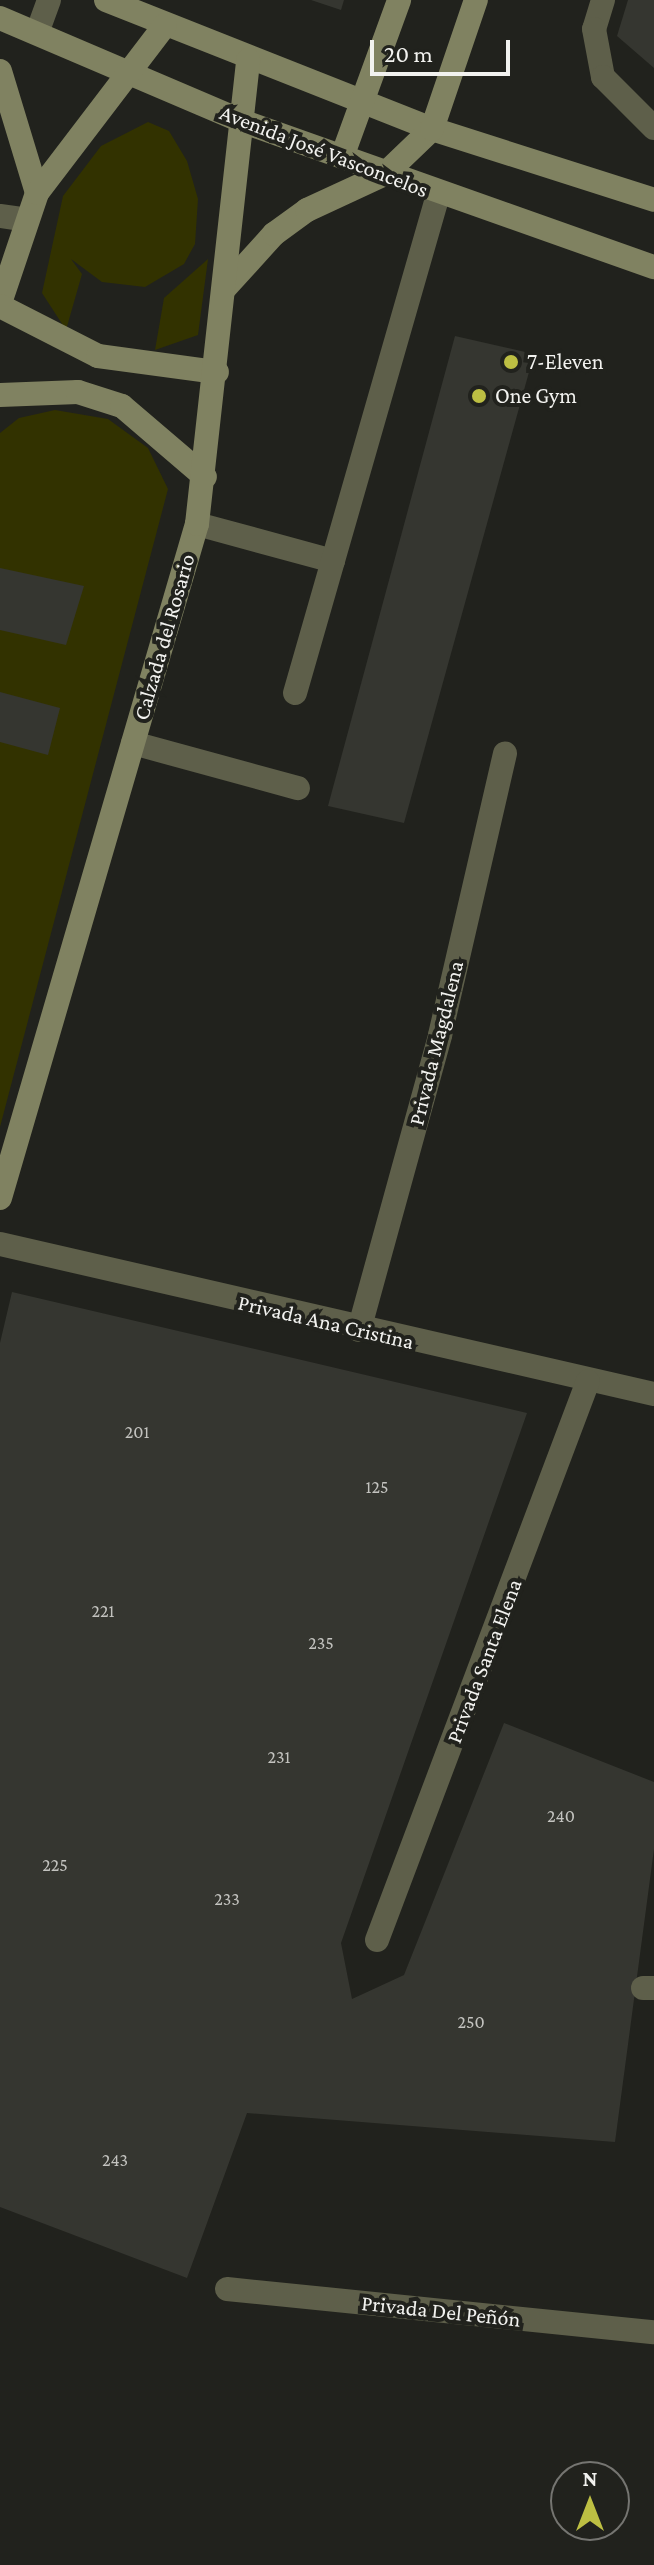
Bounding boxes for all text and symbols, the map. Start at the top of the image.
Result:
scale bar [374,24,514,74]
text: 20 m [384,40,433,67]
street label: Avenida José Vasconcelos [216,99,432,203]
place label: 7-Eleven [527,349,604,375]
marker: 7-Eleven [502,353,520,371]
place label: One Gym [495,383,577,409]
marker: One Gym [470,387,488,405]
street label: Calzada del Rosario [128,551,200,723]
street label: Privada Magdalena [403,958,469,1128]
street label: Privada Ana Cristina [236,1289,416,1355]
house number: 201 [125,1421,149,1443]
house number: 125 [365,1476,389,1498]
street label: Privada Santa Elena [441,1575,527,1747]
house number: 221 [91,1600,115,1622]
house number: 235 [308,1632,334,1654]
house number: 231 [267,1746,291,1768]
house number: 240 [547,1805,575,1827]
house number: 225 [42,1854,68,1876]
house number: 233 [214,1888,240,1910]
house number: 250 [457,2011,485,2033]
house number: 243 [102,2149,128,2171]
street label: Privada Del Peñón [360,2290,522,2332]
north arrow [550,2461,630,2541]
text: N [583,2466,598,2491]

